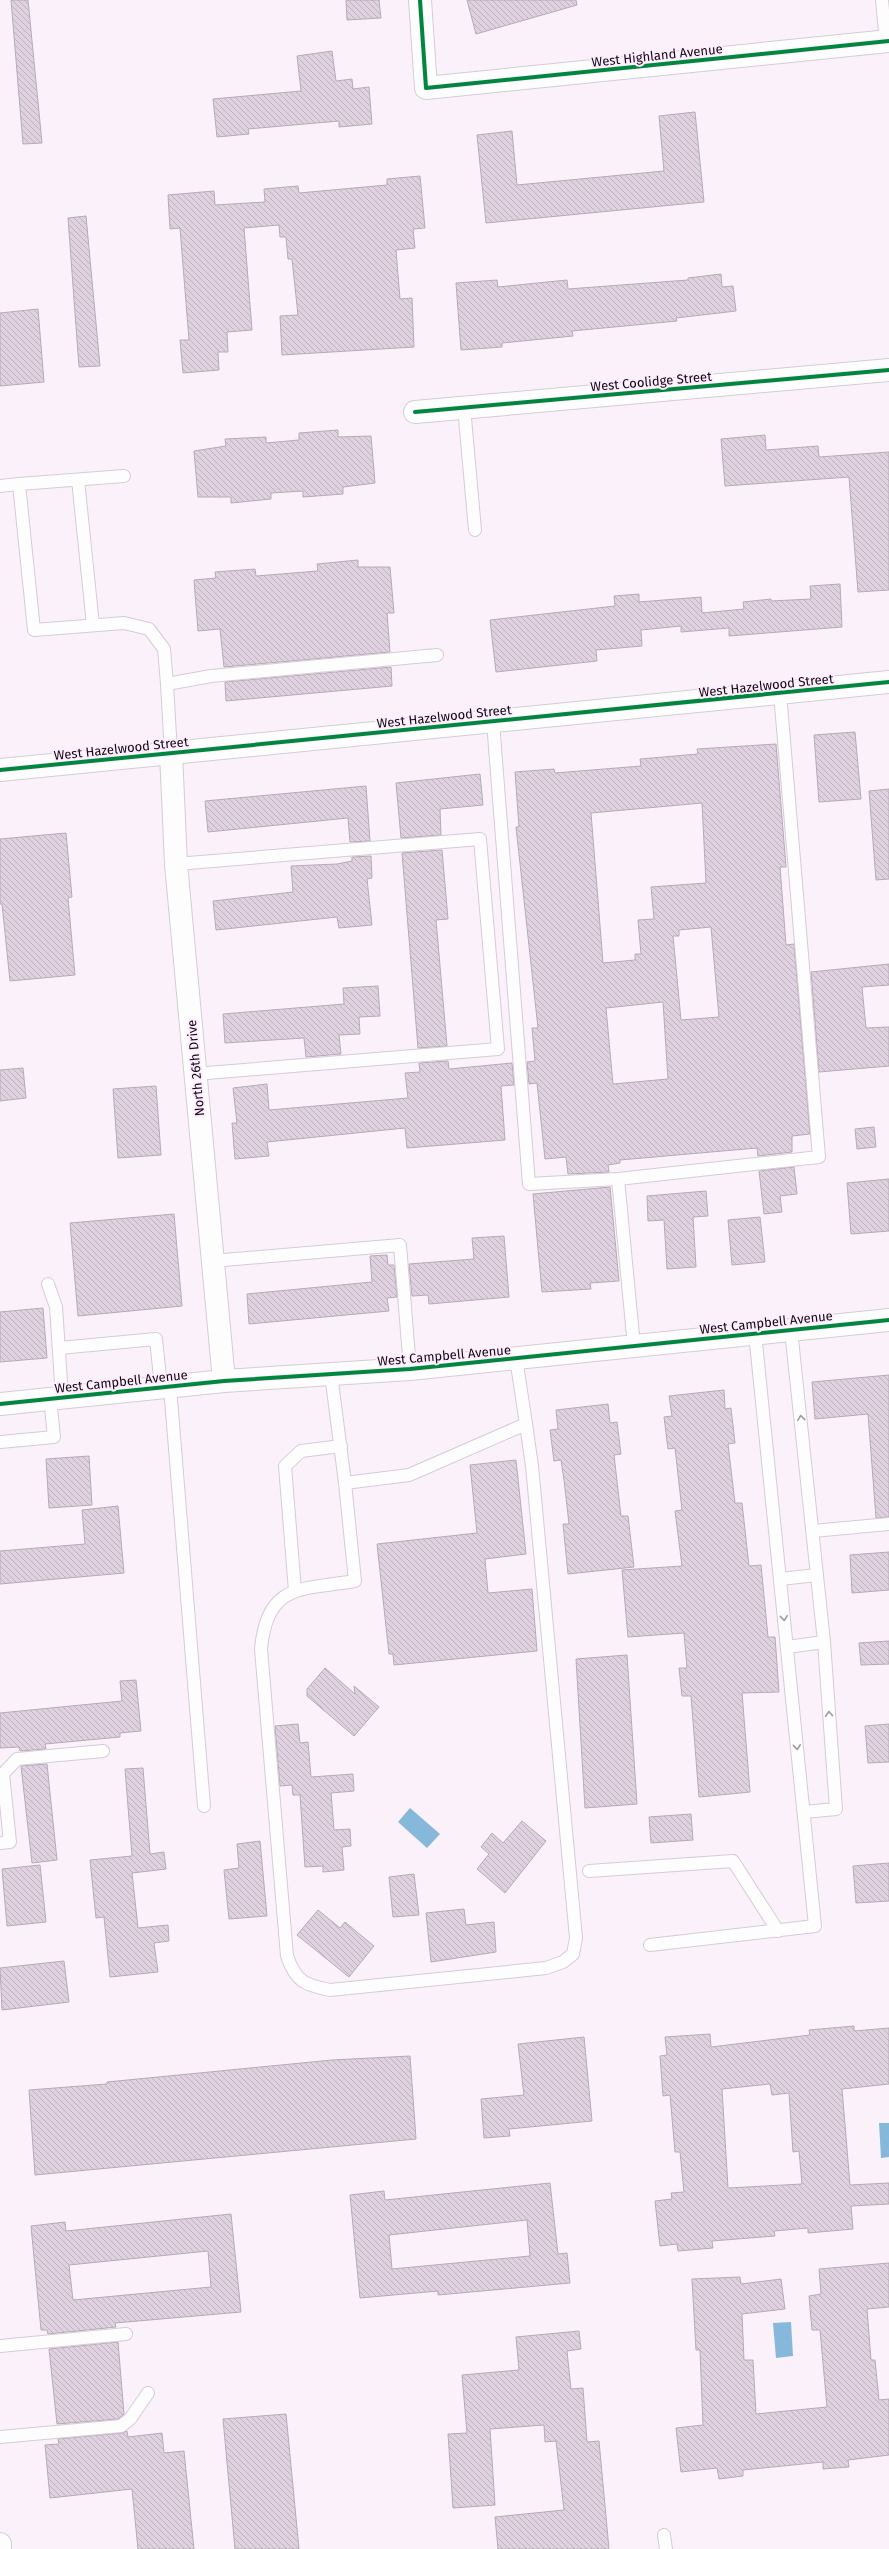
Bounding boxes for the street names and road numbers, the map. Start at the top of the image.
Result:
street label: West Highland Avenue [591,41,723,70]
street label: West Coolidge Street [590,369,713,394]
street label: West Hazelwood Street [698,671,834,700]
street label: West Hazelwood Street [376,702,512,731]
street label: West Hazelwood Street [53,734,189,763]
street label: North 26th Drive [184,1019,207,1117]
street label: West Campbell Avenue [699,1308,833,1337]
street label: West Campbell Avenue [377,1342,511,1369]
street label: West Campbell Avenue [54,1367,188,1396]

